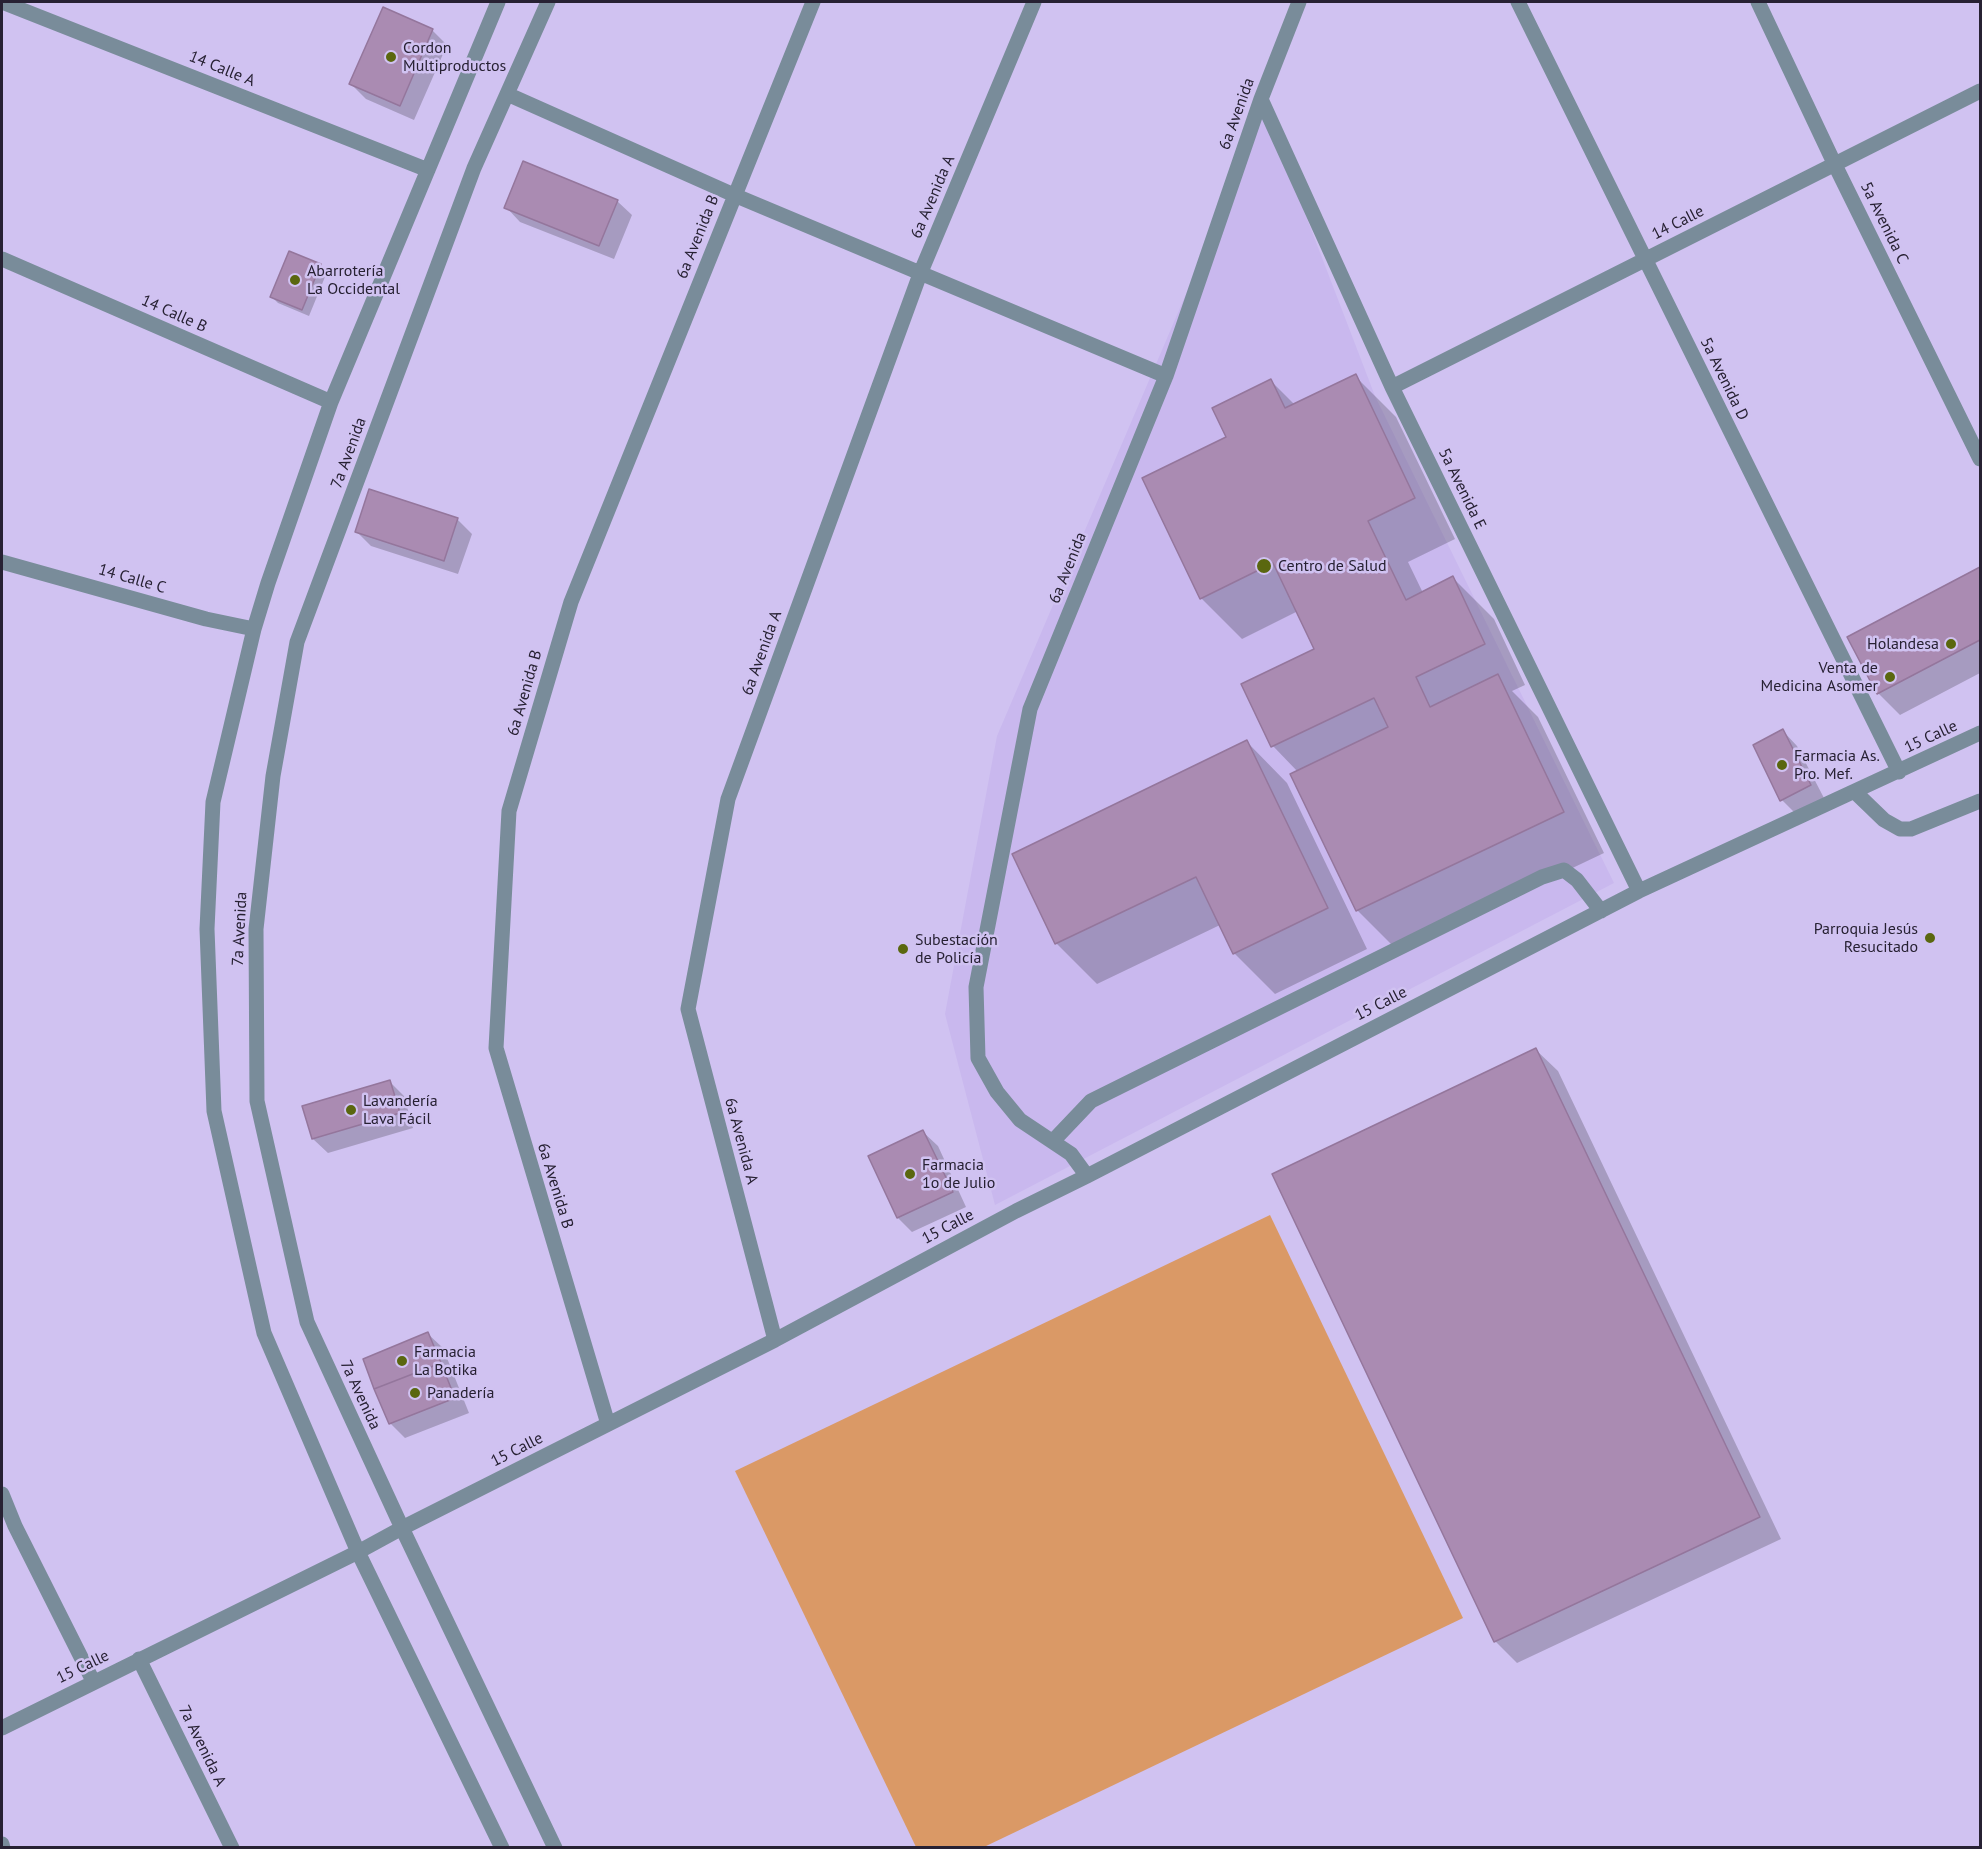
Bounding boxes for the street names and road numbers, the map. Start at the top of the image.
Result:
street label: 14 Calle A [186,47,258,91]
street label: 6a Avenida [1215,75,1259,153]
street label: 6a Avenida A [907,152,959,242]
street label: 5a Avenida C [1856,179,1912,267]
street label: 6a Avenida B [673,192,723,282]
street label: 14 Calle [1649,202,1707,244]
street label: 14 Calle B [138,291,210,337]
street label: 5a Avenida D [1696,334,1752,424]
street label: 7a Avenida [327,415,371,491]
street label: 5a Avenida E [1434,445,1490,533]
street label: 6a Avenida [1045,530,1091,606]
street label: 14 Calle C [96,560,168,598]
street label: 6a Avenida A [738,608,786,698]
street label: 6a Avenida B [504,648,546,738]
street label: 15 Calle [1902,716,1960,758]
street label: 7a Avenida [228,891,252,967]
street label: 15 Calle [1352,983,1410,1025]
street label: 6a Avenida A [720,1096,762,1186]
street label: 6a Avenida B [533,1141,577,1231]
street label: 15 Calle [919,1205,977,1249]
street label: 7a Avenida [336,1357,384,1433]
street label: 15 Calle [488,1429,546,1471]
street label: 15 Calle [54,1646,112,1688]
street label: 7a Avenida A [174,1702,230,1790]

